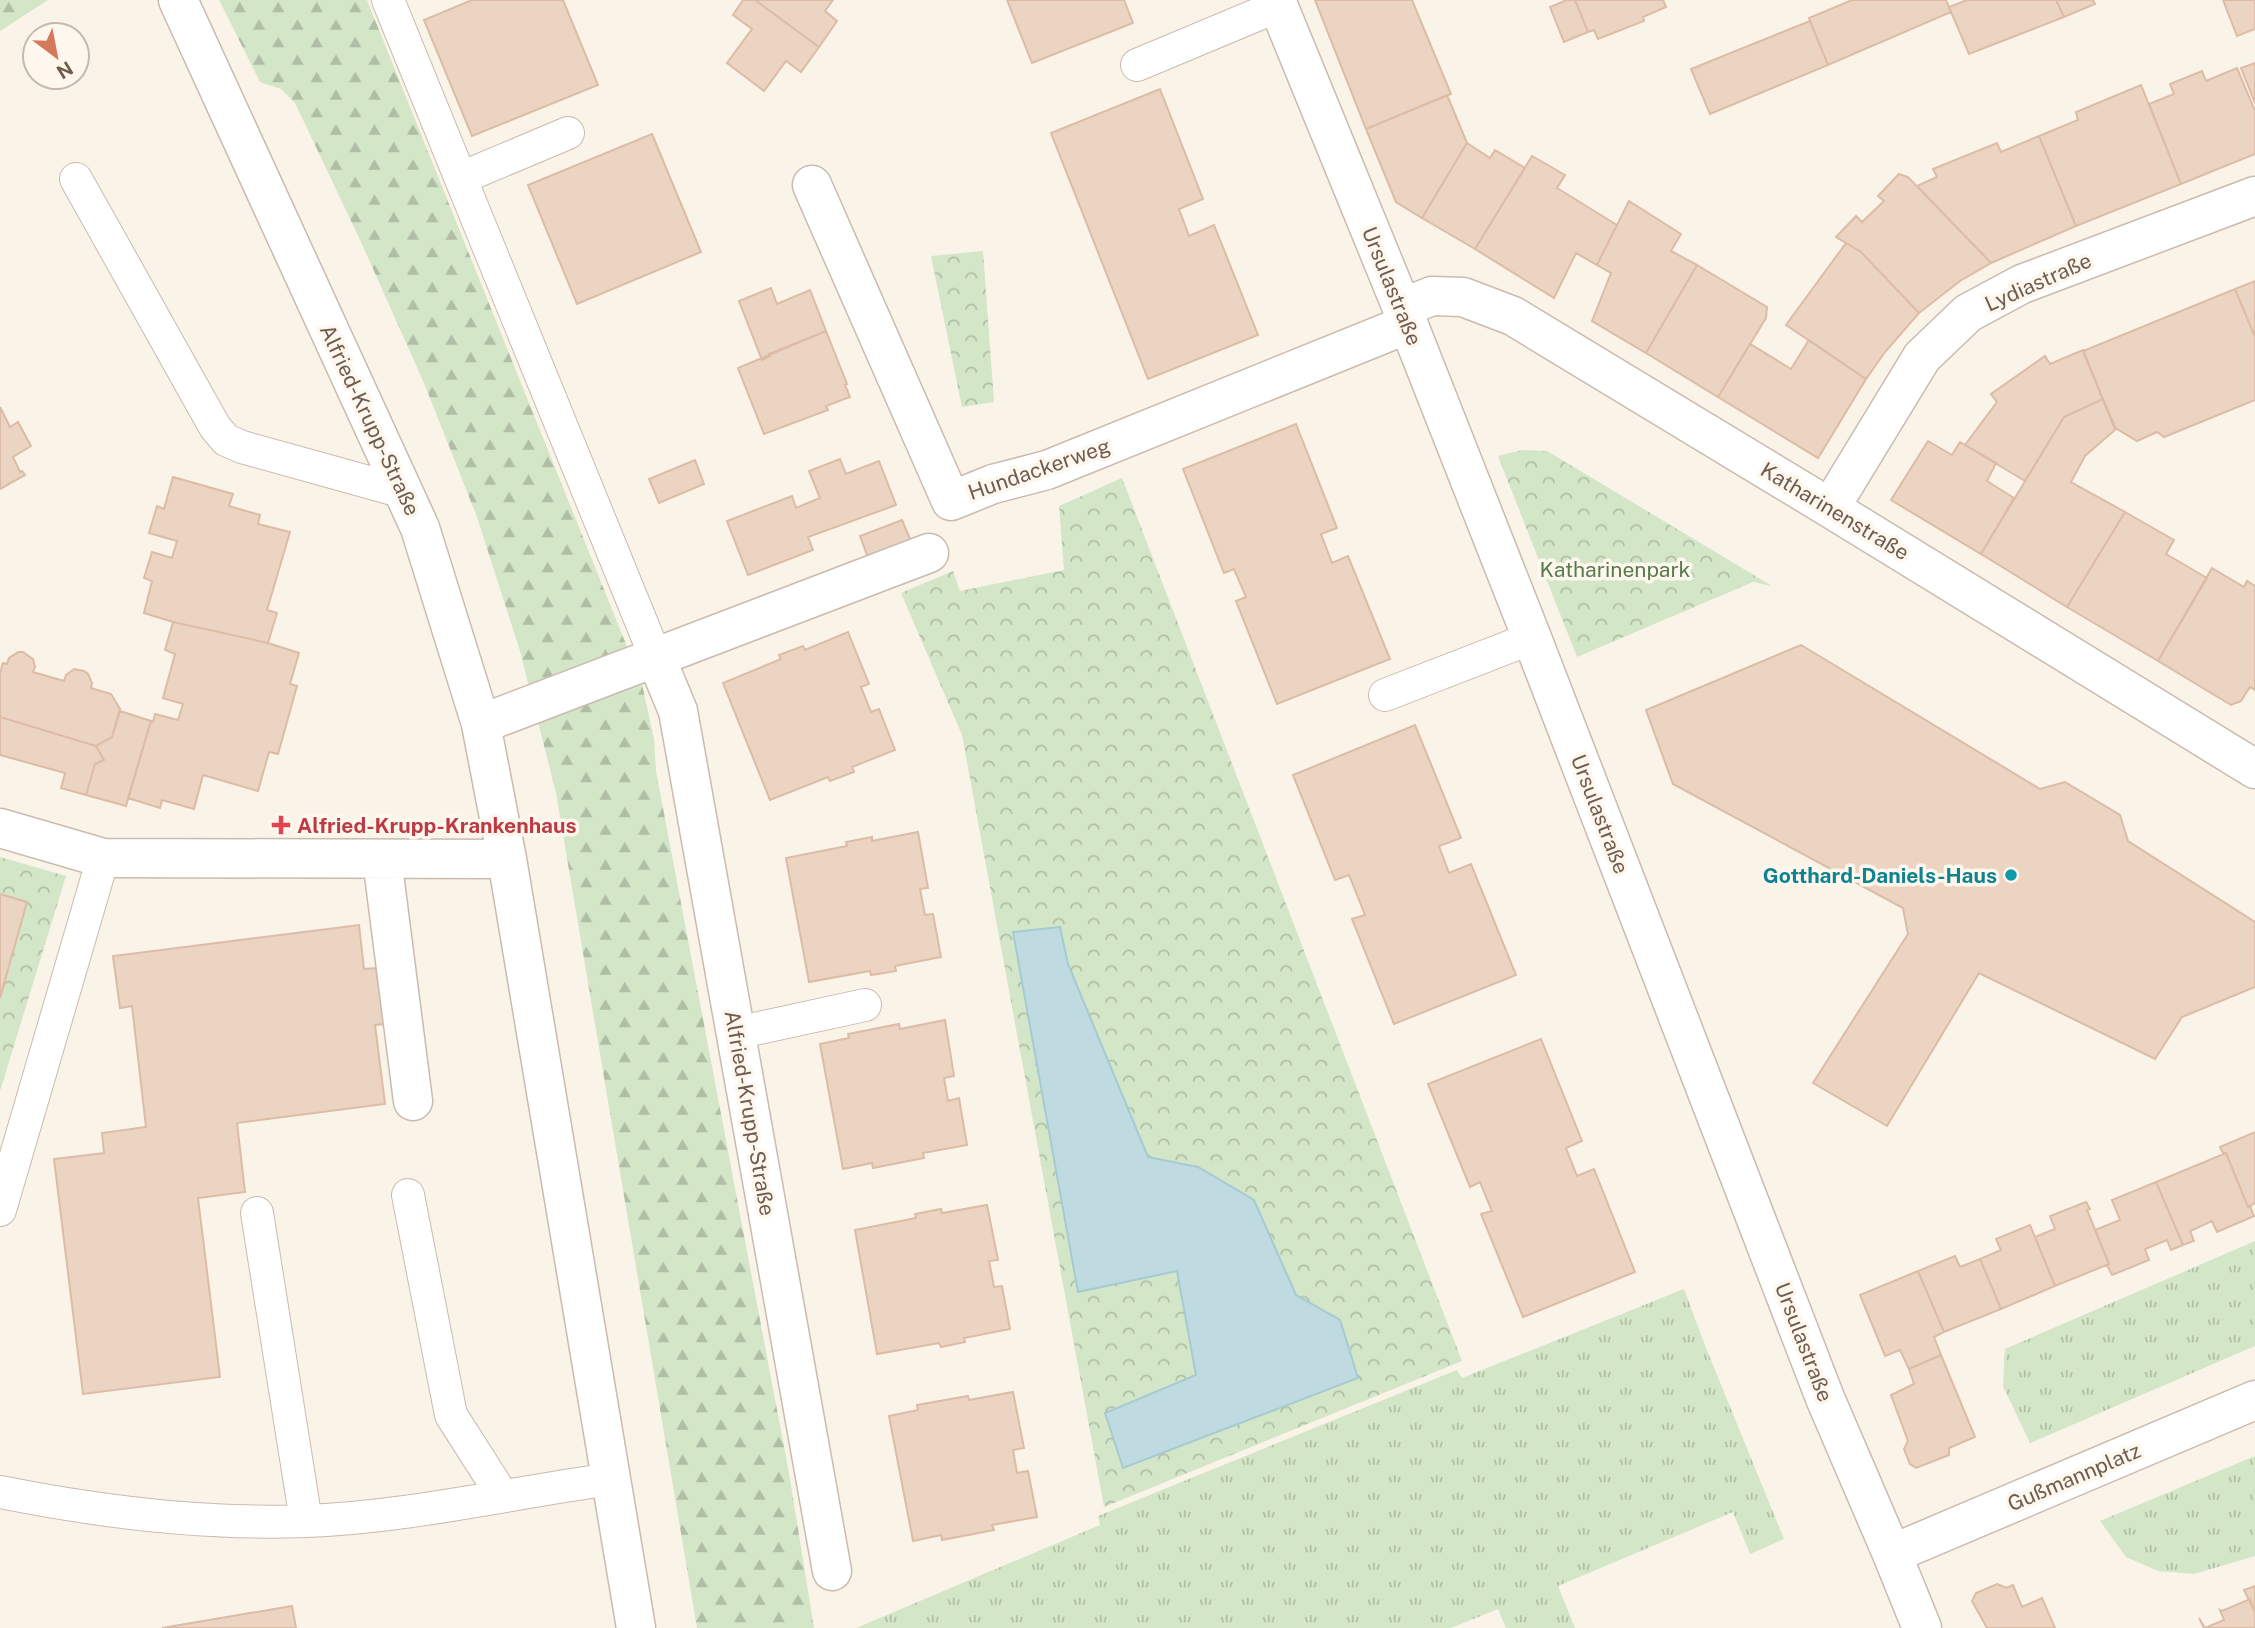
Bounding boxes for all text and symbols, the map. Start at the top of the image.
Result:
north arrow [21,21,91,91]
text: N [53,57,77,84]
street label: Ursulastraße [1357,223,1427,349]
street label: Lydiastraße [1981,247,2095,317]
street label: Alfried-Krupp-Straße [315,320,425,520]
street label: Hundackerweg [965,433,1113,505]
street label: Katharinenstraße [1756,457,1914,565]
park label: Katharinenpark [1540,557,1691,582]
street label: Ursulastraße [1566,751,1634,877]
place label: Alfried-Krupp-Krankenhaus [297,813,576,838]
marker: Alfried-Krupp-Krankenhaus [271,815,291,835]
place label: Gotthard-Daniels-Haus [1763,863,1997,888]
marker: Gotthard-Daniels-Haus [2003,867,2019,883]
street label: Alfried-Krupp-Straße [720,1008,780,1218]
street label: Ursulastraße [1770,1279,1838,1405]
street label: Gußmannplatz [2004,1438,2144,1516]

